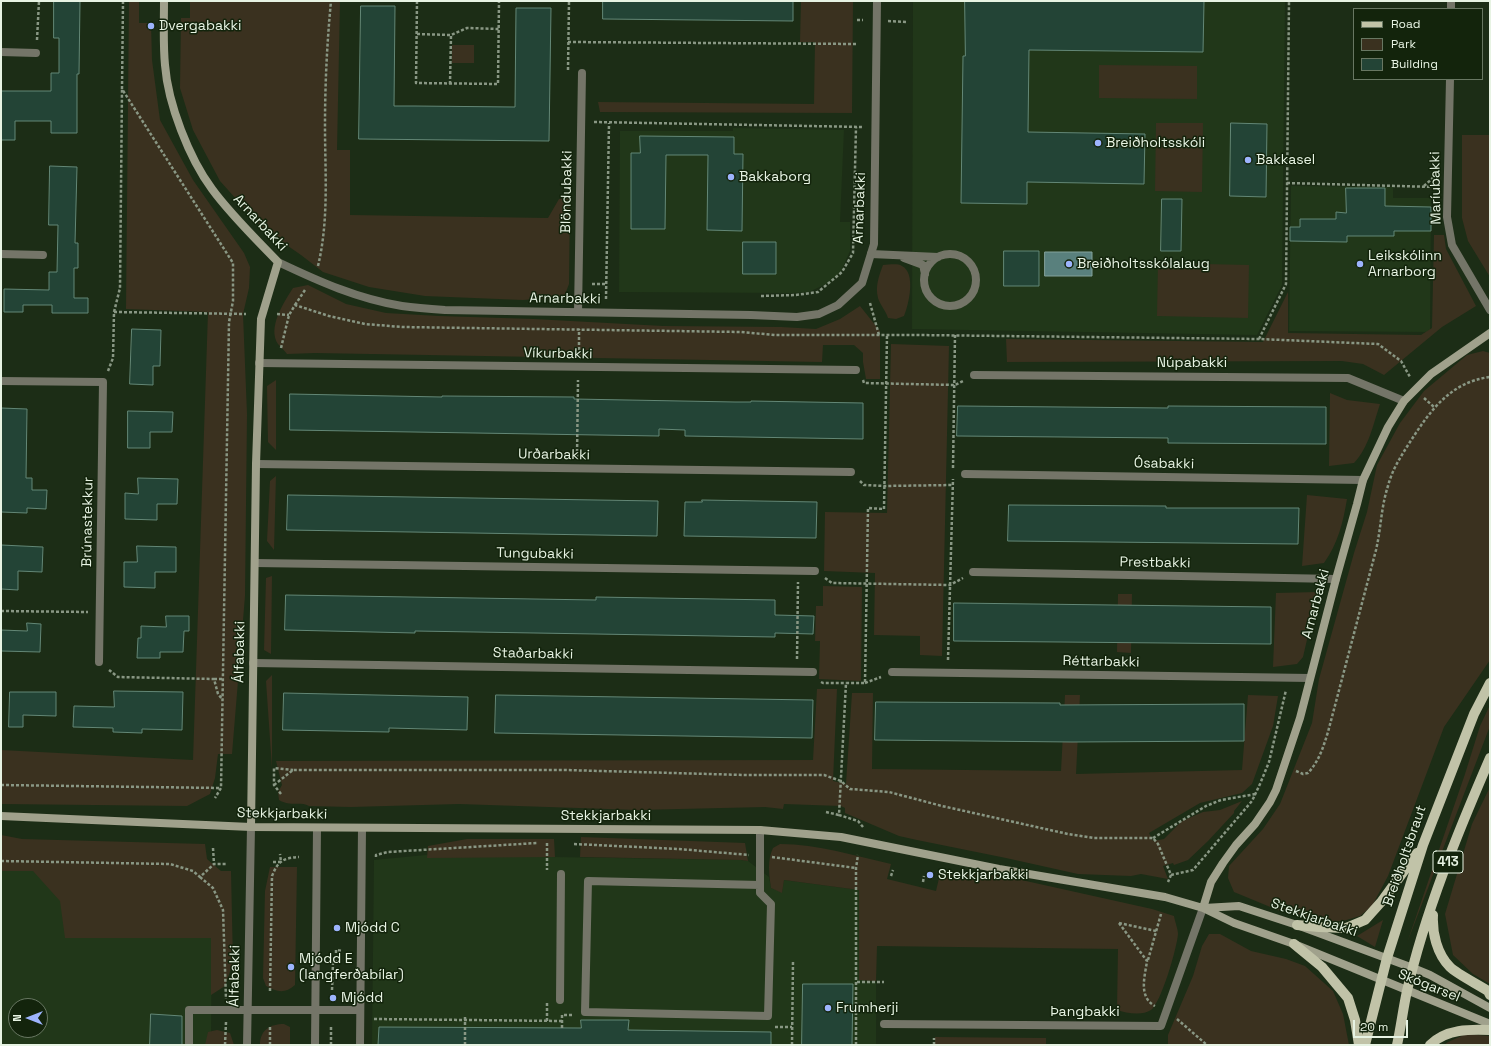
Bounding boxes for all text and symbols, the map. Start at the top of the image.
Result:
legend [1353,8,1483,80]
text: Road [1391,16,1420,32]
place label: Dvergabakki [159,18,241,34]
marker: Dvergabakki [146,21,156,31]
text: Park [1391,36,1416,52]
text: Building [1391,56,1438,72]
place label: Breiðholtsskóli [1106,135,1205,151]
marker: Breiðholtsskóli [1093,138,1103,148]
street label: Blöndubakki [558,150,576,234]
street label: Maríubakki [1427,151,1445,225]
place label: Bakkasel [1256,152,1315,168]
marker: Bakkasel [1243,155,1253,165]
place label: Bakkaborg [739,169,811,185]
marker: Bakkaborg [726,172,736,182]
street label: Arnarbakki [850,172,870,244]
street label: Arnarbakki [229,191,291,255]
place label: Leikskólinn Arnarborg [1368,248,1442,280]
place label: Breiðholtsskólalaug [1077,256,1210,272]
marker: Breiðholtsskólalaug [1064,259,1074,269]
marker: Leikskólinn Arnarborg [1355,259,1365,269]
street label: Arnarbakki [529,290,601,308]
street label: Víkurbakki [523,345,593,363]
street label: Núpabakki [1157,355,1227,371]
street label: Urðarbakki [518,446,590,464]
street label: Ósabakki [1134,455,1194,473]
street label: Brúnastekkur [79,477,97,567]
street label: Tungubakki [496,545,574,563]
street label: Prestbakki [1119,554,1191,572]
street label: Arnarbakki [1299,567,1333,641]
street label: Álfabakki [231,621,249,683]
street label: Staðarbakki [493,645,573,663]
street label: Réttarbakki [1062,653,1140,671]
street label: Breiðholtsbraut [1380,803,1430,909]
street label: Stekkjarbakki [237,805,327,823]
street label: Stekkjarbakki [561,808,651,824]
road number: 413 [1433,851,1463,873]
place label: Stekkjarbakki [938,867,1028,883]
marker: Stekkjarbakki [925,870,935,880]
street label: Stekkjarbakki [1268,895,1360,941]
place label: Mjódd C [345,920,400,936]
marker: Mjódd C [332,923,342,933]
street label: Álfabakki [226,945,244,1007]
place label: Mjódd E (langferðabílar) [299,951,404,984]
marker: Mjódd E (langferðabílar) [286,962,296,972]
street label: Skógarsel [1395,966,1463,1006]
place label: Mjódd [341,990,383,1006]
marker: Mjódd [328,993,338,1003]
north arrow [8,998,48,1038]
place label: Frumherji [836,1000,898,1016]
marker: Frumherji [823,1003,833,1013]
street label: Þangbakki [1050,1004,1120,1020]
scale bar [1355,1012,1410,1038]
text: N [10,1014,24,1022]
text: 20 m [1360,1019,1388,1035]

